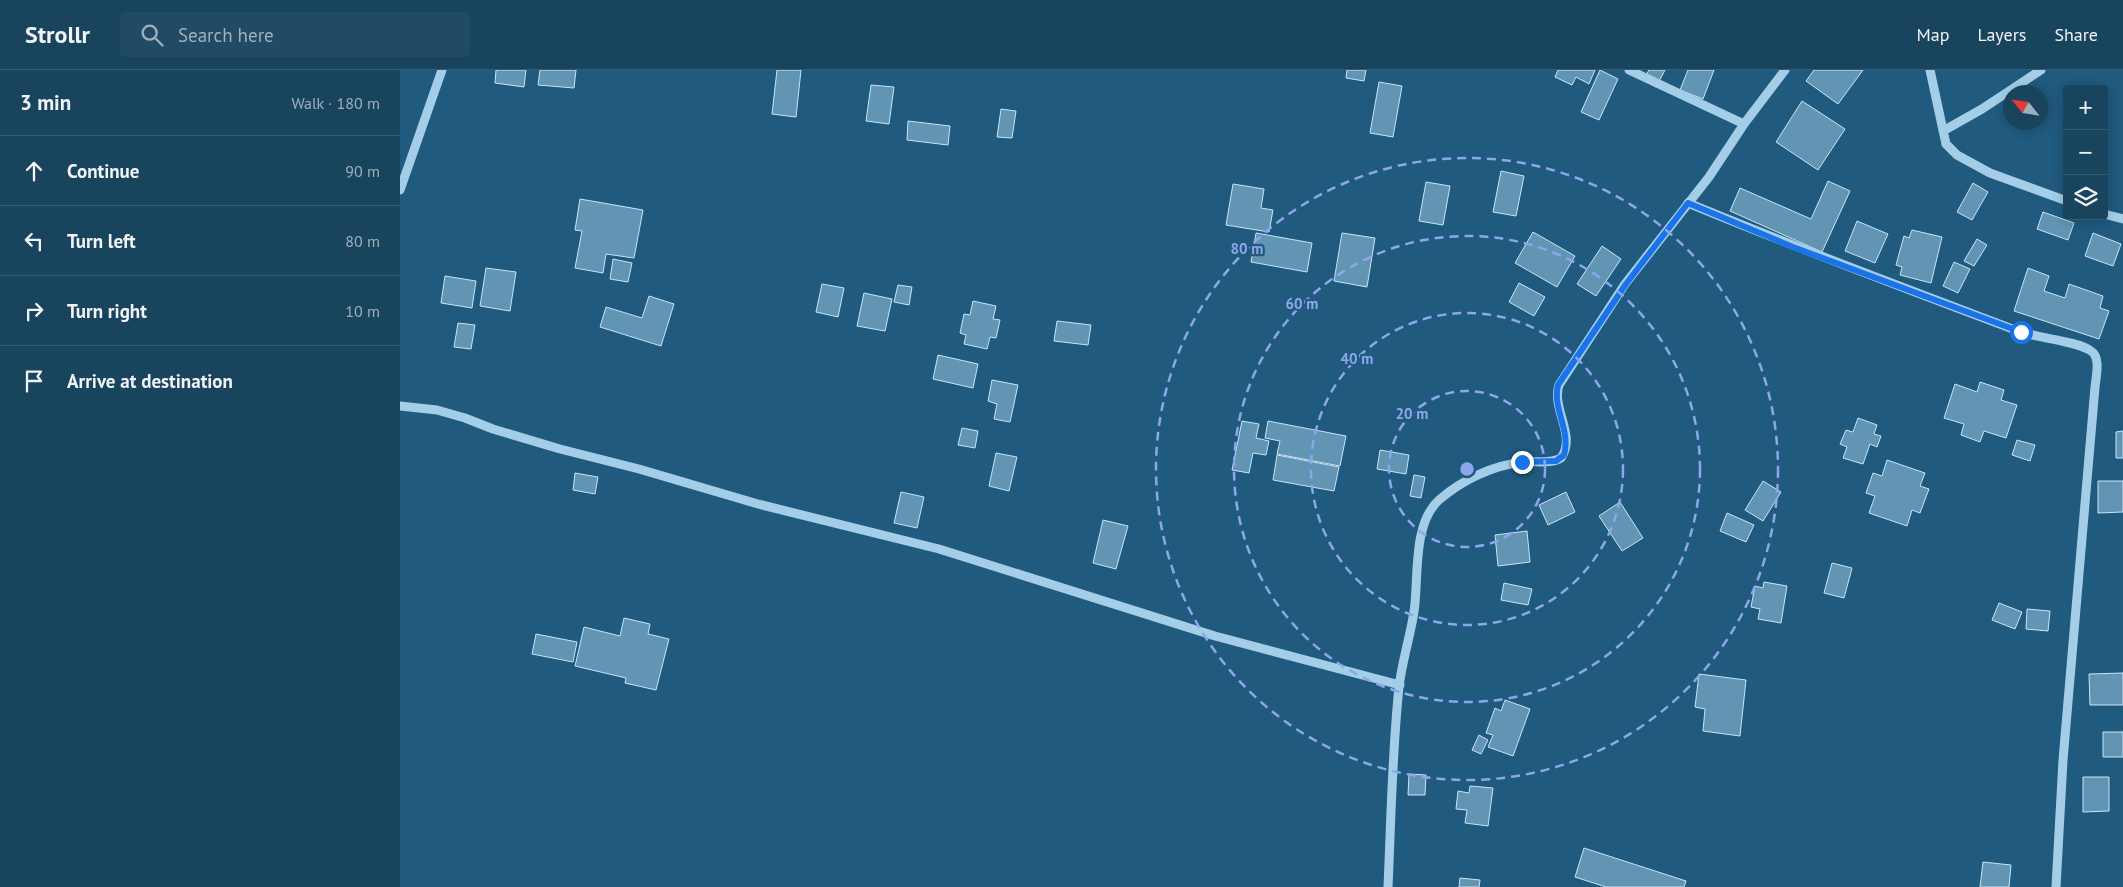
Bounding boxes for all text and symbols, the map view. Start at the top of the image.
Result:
search box [120,12,470,57]
text: Strollr [25,19,90,50]
icon: search [138,21,166,49]
text: Search here [178,23,274,47]
text: Map [1917,23,1949,46]
text: Layers [1977,23,2026,46]
text: Share [2054,23,2098,46]
north arrow [2003,85,2048,130]
map controls [2063,85,2108,220]
button: + [2063,85,2108,130]
text: 3 min [20,89,71,116]
text: Walk · 180 m [291,93,380,113]
button: − [2063,130,2108,175]
icon: ahead [20,157,48,185]
text: Continue [67,159,139,183]
text: 90 m [345,161,380,181]
button: layers [2063,175,2108,220]
icon: left [20,227,48,255]
text: Turn left [67,229,136,253]
text: 80 m [345,231,380,251]
text: 80 m [1231,239,1263,258]
text: 60 m [1286,294,1318,313]
icon: right [20,297,48,325]
text: Turn right [67,299,147,323]
text: 10 m [345,301,380,321]
route start [2010,321,2033,344]
text: 40 m [1341,349,1373,368]
icon: arrive [20,367,48,395]
text: Arrive at destination [67,369,233,393]
text: 20 m [1396,404,1428,423]
route end [1511,451,1534,474]
centre of rings [1458,460,1476,478]

